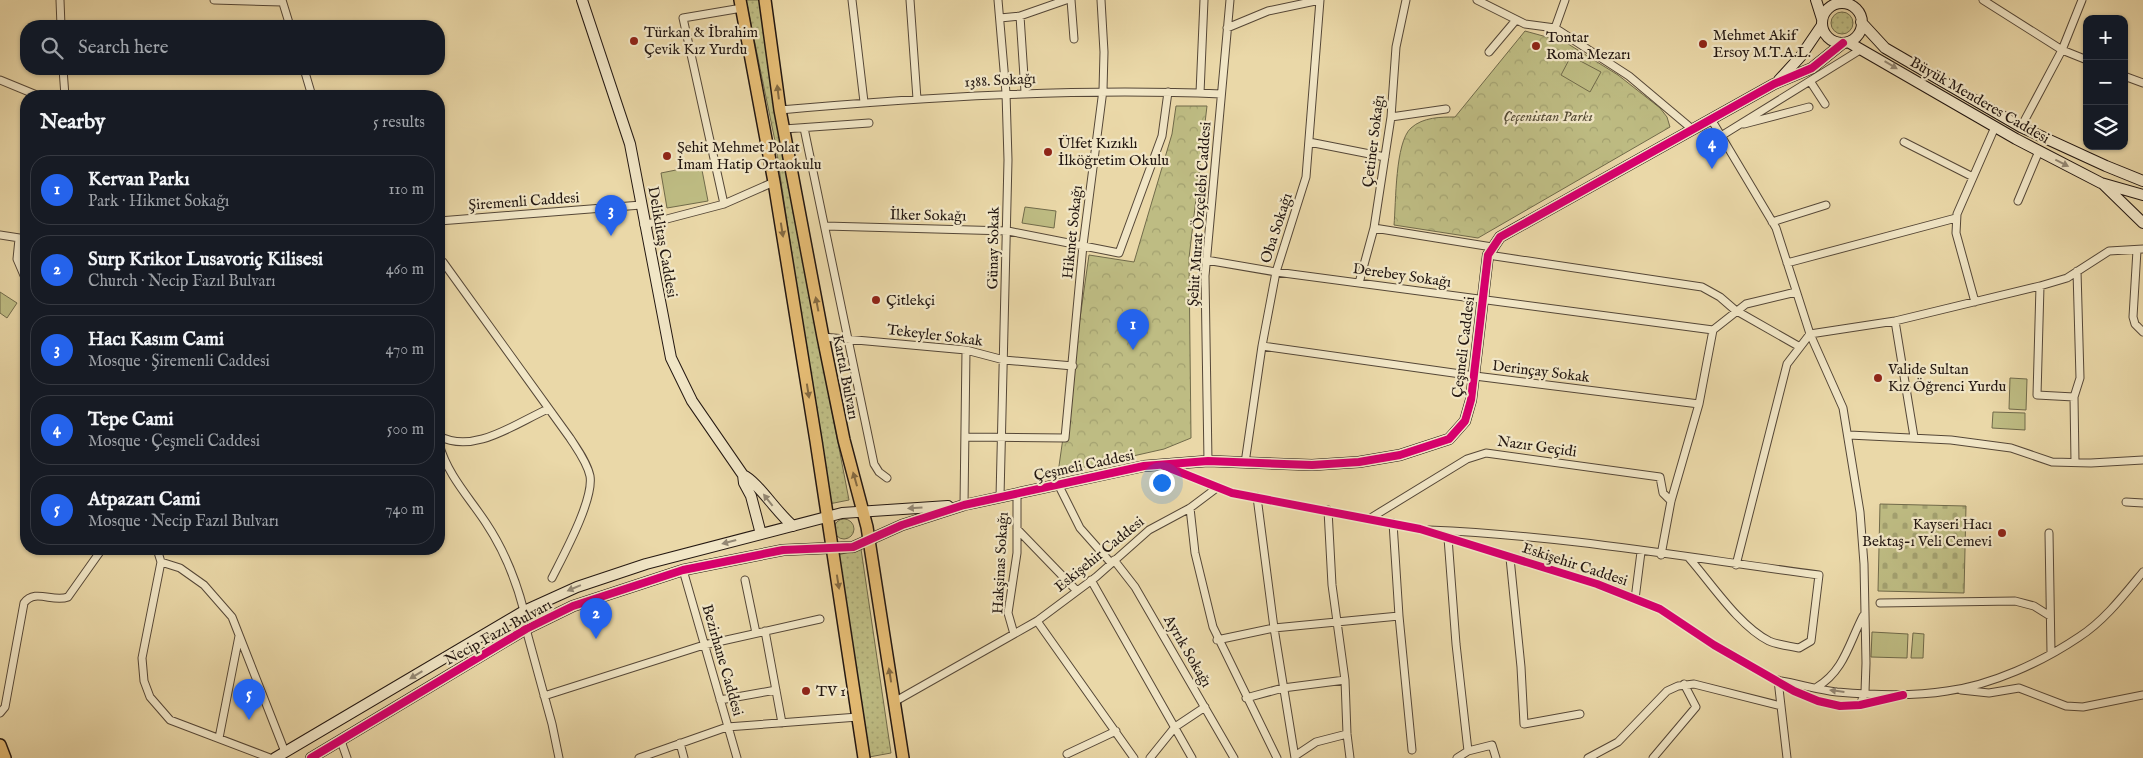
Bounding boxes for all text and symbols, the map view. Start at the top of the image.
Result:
map controls [2083,15,2128,150]
button: + [2083,15,2128,60]
search box [20,20,445,75]
place label: Türkan & İbrahim Çevik Kız Yurdu [644,23,759,59]
place label: Mehmet Akif Ersoy M.T.A.L. [1713,26,1811,62]
place label: Tontar Roma Mezarı [1546,28,1631,64]
icon: search [38,34,66,62]
marker: Türkan & İbrahim Çevik Kız Yurdu [628,35,640,47]
text: Search here [78,36,169,60]
marker: Mehmet Akif Ersoy M.T.A.L. [1697,38,1709,50]
marker: Tontar Roma Mezarı [1530,40,1542,52]
street label: Büyük Menderes Caddesi [1906,53,2053,148]
button: − [2083,60,2128,105]
one-way arrow [1884,61,1897,70]
street label: 1388. Sokağı [964,69,1036,92]
one-way arrow [774,84,782,100]
street label: Çetiner Sokağı [1358,94,1389,188]
button: layers [2083,105,2128,150]
park label: Çeçenistan Parkı [1503,107,1593,126]
text: Nearby [40,109,105,136]
text: 5 results [373,113,425,133]
street label: Şehit Murat Özçelebi Caddesi [1184,121,1215,307]
pin: 4 [1696,128,1728,169]
place label: Ülfet Kızıklı İlköğretim Okulu [1058,134,1169,170]
place label: Şehit Mehmet Polat İmam Hatip Ortaokulu [677,138,822,174]
marker: Ülfet Kızıklı İlköğretim Okulu [1042,146,1054,158]
marker: Şehit Mehmet Polat İmam Hatip Ortaokulu [661,150,673,162]
one-way arrow [2055,159,2070,167]
text: Kervan Parkı [88,168,190,192]
text: 1 [54,180,60,200]
text: 110 m [388,180,424,200]
street label: Hikmet Sokağı [1058,184,1087,280]
street label: Deliklitaş Caddesi [643,185,682,299]
street label: Şiremenli Caddesi [468,188,580,215]
street label: Oba Sokağı [1256,191,1297,266]
text: Park · Hikmet Sokağı [88,192,229,212]
pin: 3 [595,195,627,236]
street label: İlker Sokağı [890,205,966,226]
street label: Günay Sokak [983,205,1004,290]
one-way arrow [778,223,786,239]
text: Surp Krikor Lusavoriç Kilisesi [88,248,323,272]
street label: Derebey Sokağı [1351,259,1452,292]
text: 2 [53,260,61,280]
text: 460 m [386,260,424,280]
text: Church · Necip Fazıl Bulvarı [88,272,276,292]
place label: Çitlekçi [886,291,935,310]
marker: Çitlekçi [870,294,882,306]
one-way arrow [812,295,820,311]
street label: Çeşmeli Caddesi [1448,295,1479,399]
pin: 1 [1117,309,1149,350]
street label: Tekeyler Sokak [886,320,985,351]
text: Hacı Kasım Cami [88,328,224,352]
street label: Kartal Bulvarı [828,333,863,421]
text: 3 [54,340,60,360]
text: 470 m [385,340,424,360]
text: Mosque · Şiremenli Caddesi [88,352,270,372]
street label: Derinçay Sokak [1491,356,1592,387]
place label: Valide Sultan Kız Öğrenci Yurdu [1887,360,2007,396]
marker: Valide Sultan Kız Öğrenci Yurdu [1872,372,1884,384]
one-way arrow [804,383,812,399]
text: Tepe Cami [88,408,174,432]
text: 4 [53,420,61,440]
text: 500 m [387,420,424,440]
text: Mosque · Çeşmeli Caddesi [88,432,260,452]
street label: Nazır Geçidi [1496,432,1578,461]
street label: Çeşmeli Caddesi [1032,446,1136,485]
your location [1149,470,1175,496]
one-way arrow [850,472,858,487]
text: Atpazarı Cami [88,488,201,512]
one-way arrow [762,494,773,507]
text: 5 [54,500,60,520]
text: 740 m [385,500,424,520]
one-way arrow [907,505,923,513]
text: Mosque · Necip Fazıl Bulvarı [88,512,279,532]
street label: Hakşinas Sokağı [988,512,1013,614]
street label: Eskişehir Caddesi [1051,512,1148,596]
place label: Kayseri Hacı Bektaş-ı Veli Cemevi [1862,515,1992,551]
marker: Kayseri Hacı Bektaş-ı Veli Cemevi [1996,527,2008,539]
street label: Eskişehir Caddesi [1520,538,1630,591]
one-way arrow [722,539,737,547]
one-way arrow [834,574,842,590]
one-way arrow [567,585,581,593]
street label: Necip Fazıl Bulvarı [441,595,555,670]
pin: 2 [580,598,612,639]
street label: Bezirhane Caddesi [698,602,748,718]
street label: Ayrık Sokağı [1159,611,1216,691]
one-way arrow [886,667,894,683]
one-way arrow [409,670,423,679]
pin: 5 [233,679,265,720]
place label: TV 1 [816,682,846,701]
marker: TV 1 [800,685,812,697]
one-way arrow [1828,687,1844,695]

